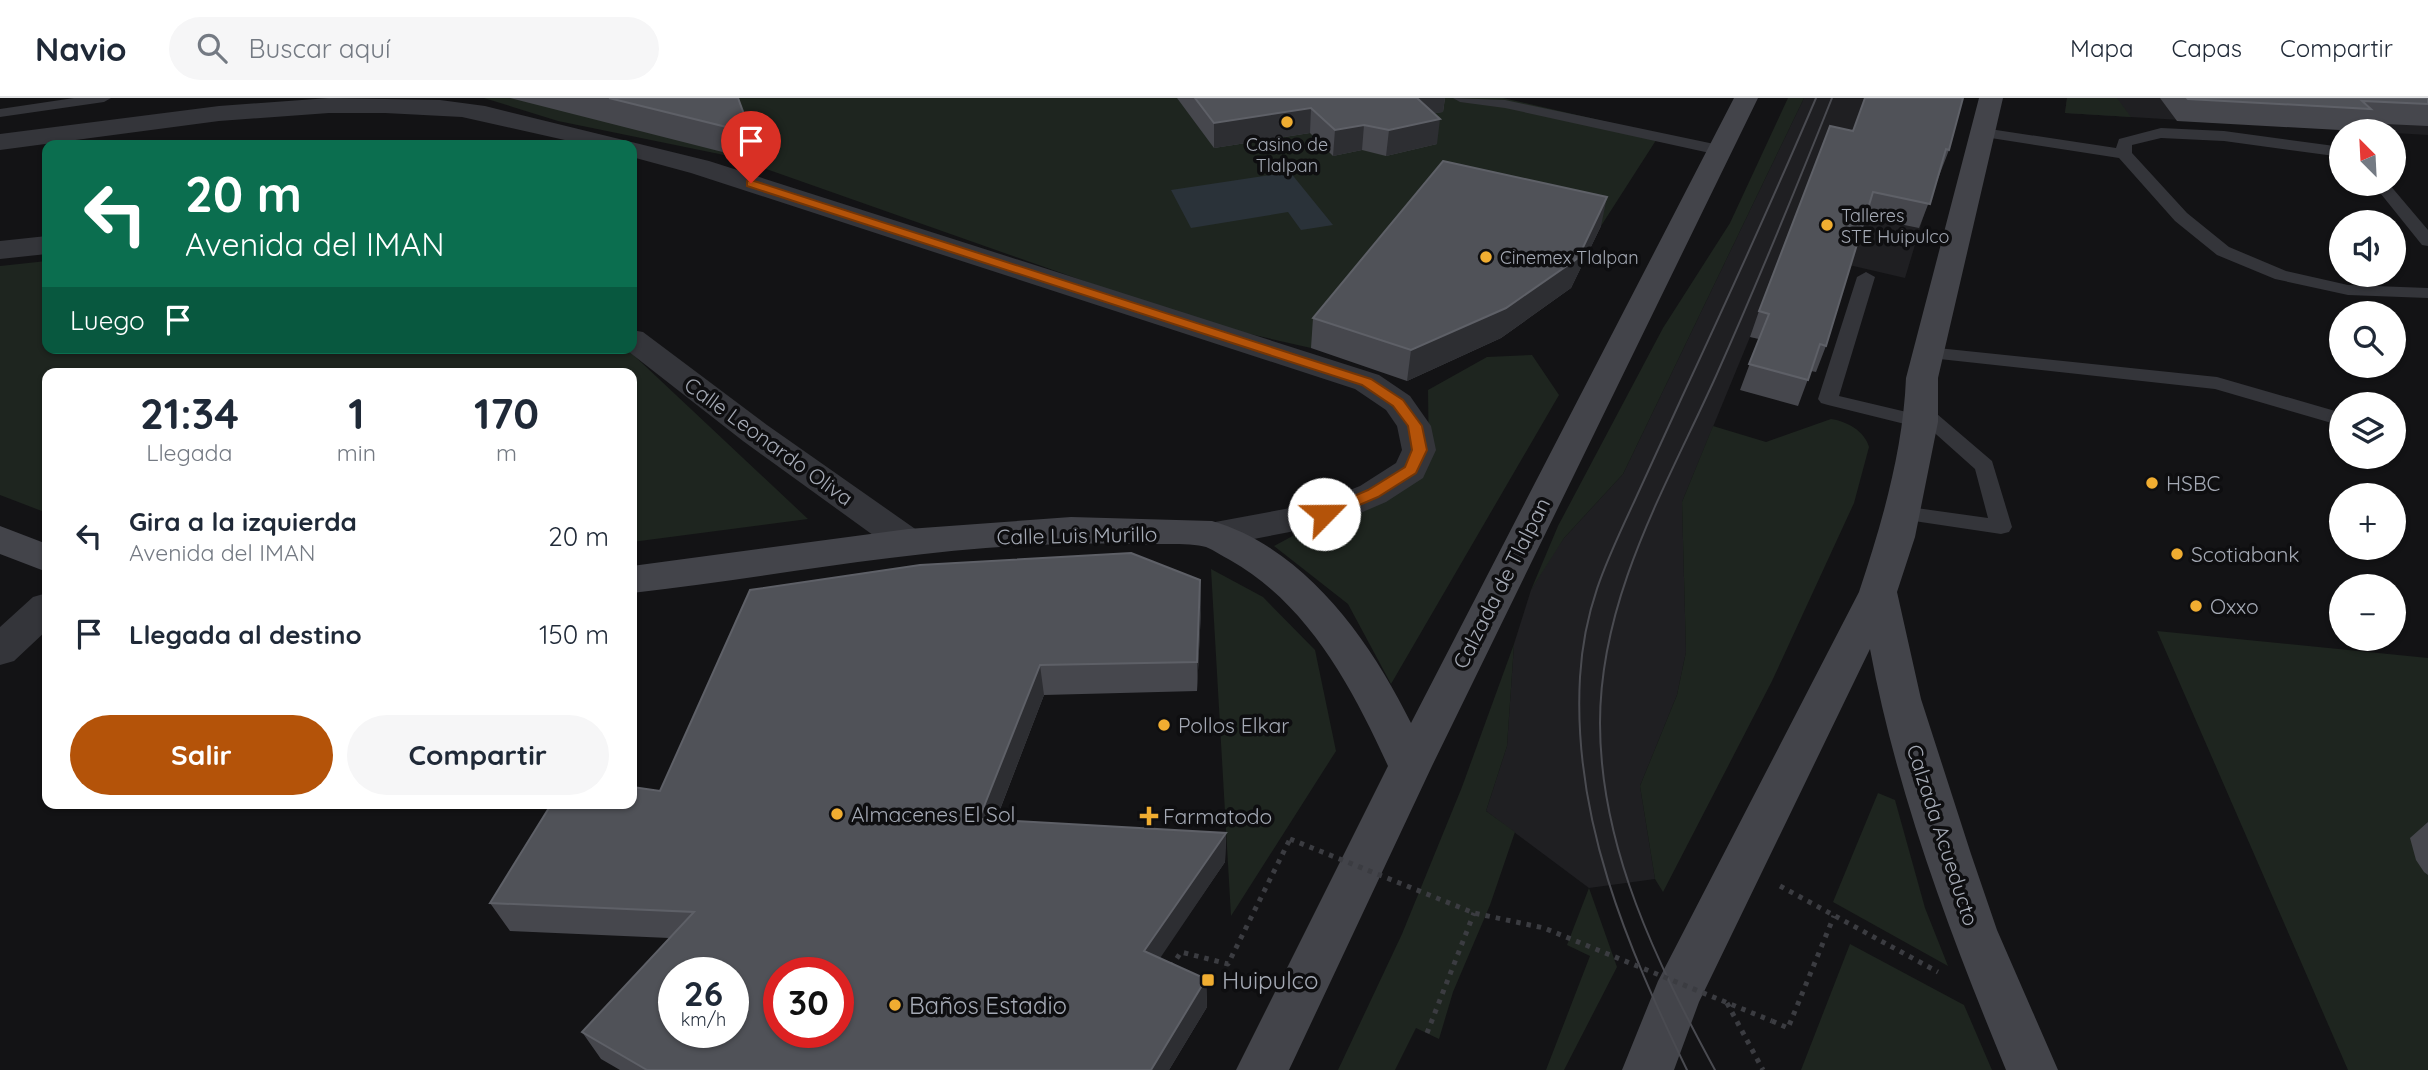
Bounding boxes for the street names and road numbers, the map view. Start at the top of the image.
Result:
street label: Calle Leonardo Oliva [680,371,858,511]
street label: Calzada de Tlalpan [1447,493,1555,673]
street label: Calle Luis Murillo [996,521,1158,549]
street label: Calzada Acueducto [1901,741,1985,929]

